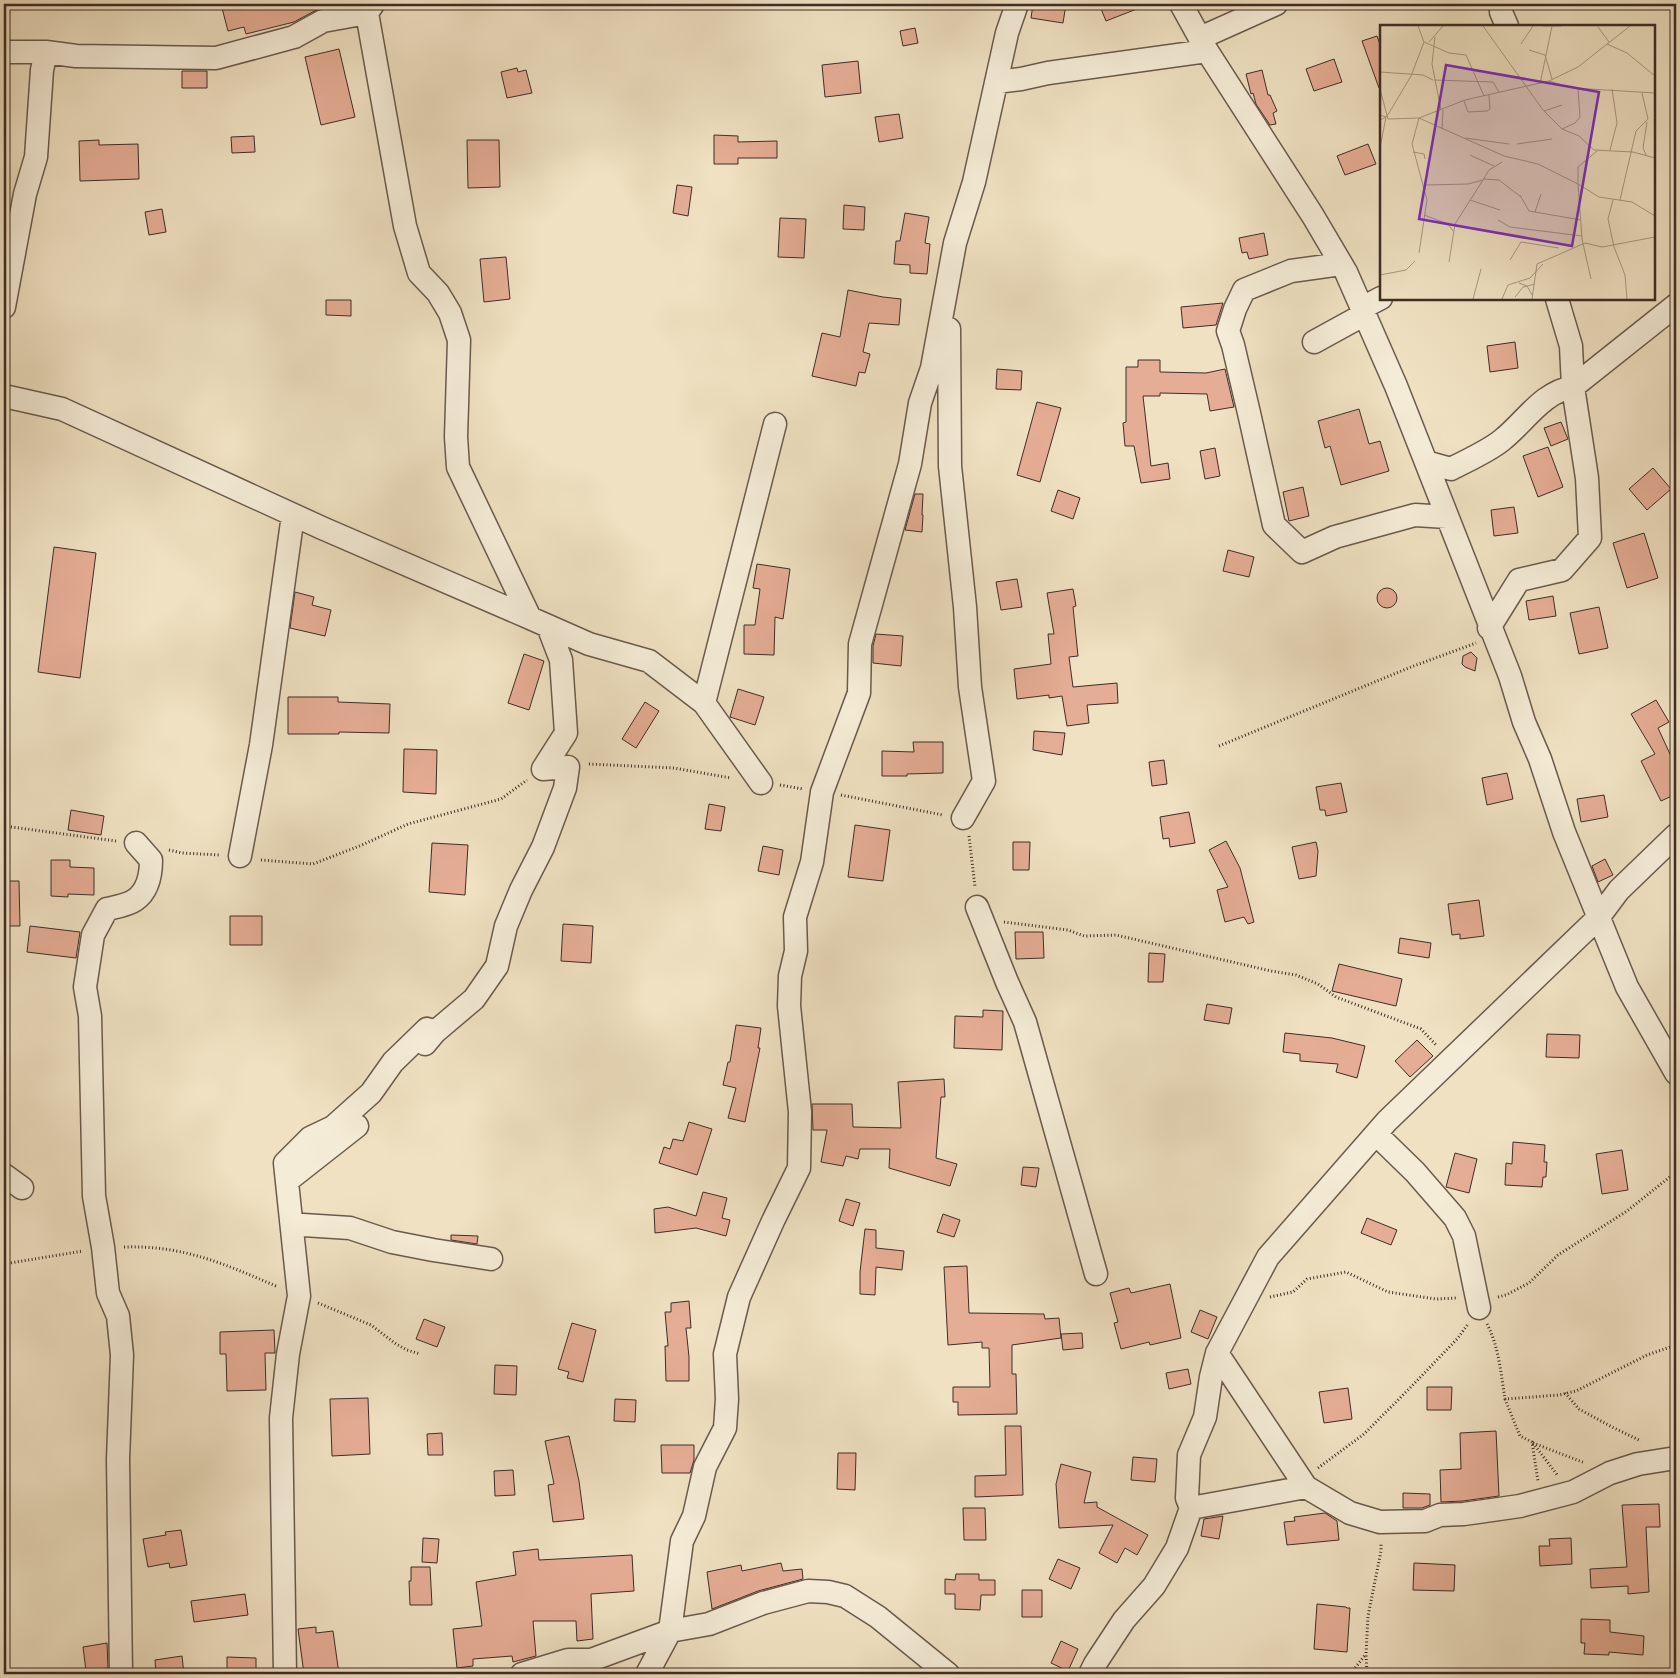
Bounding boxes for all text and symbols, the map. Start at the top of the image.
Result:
inset map [1380,25,1655,300]

